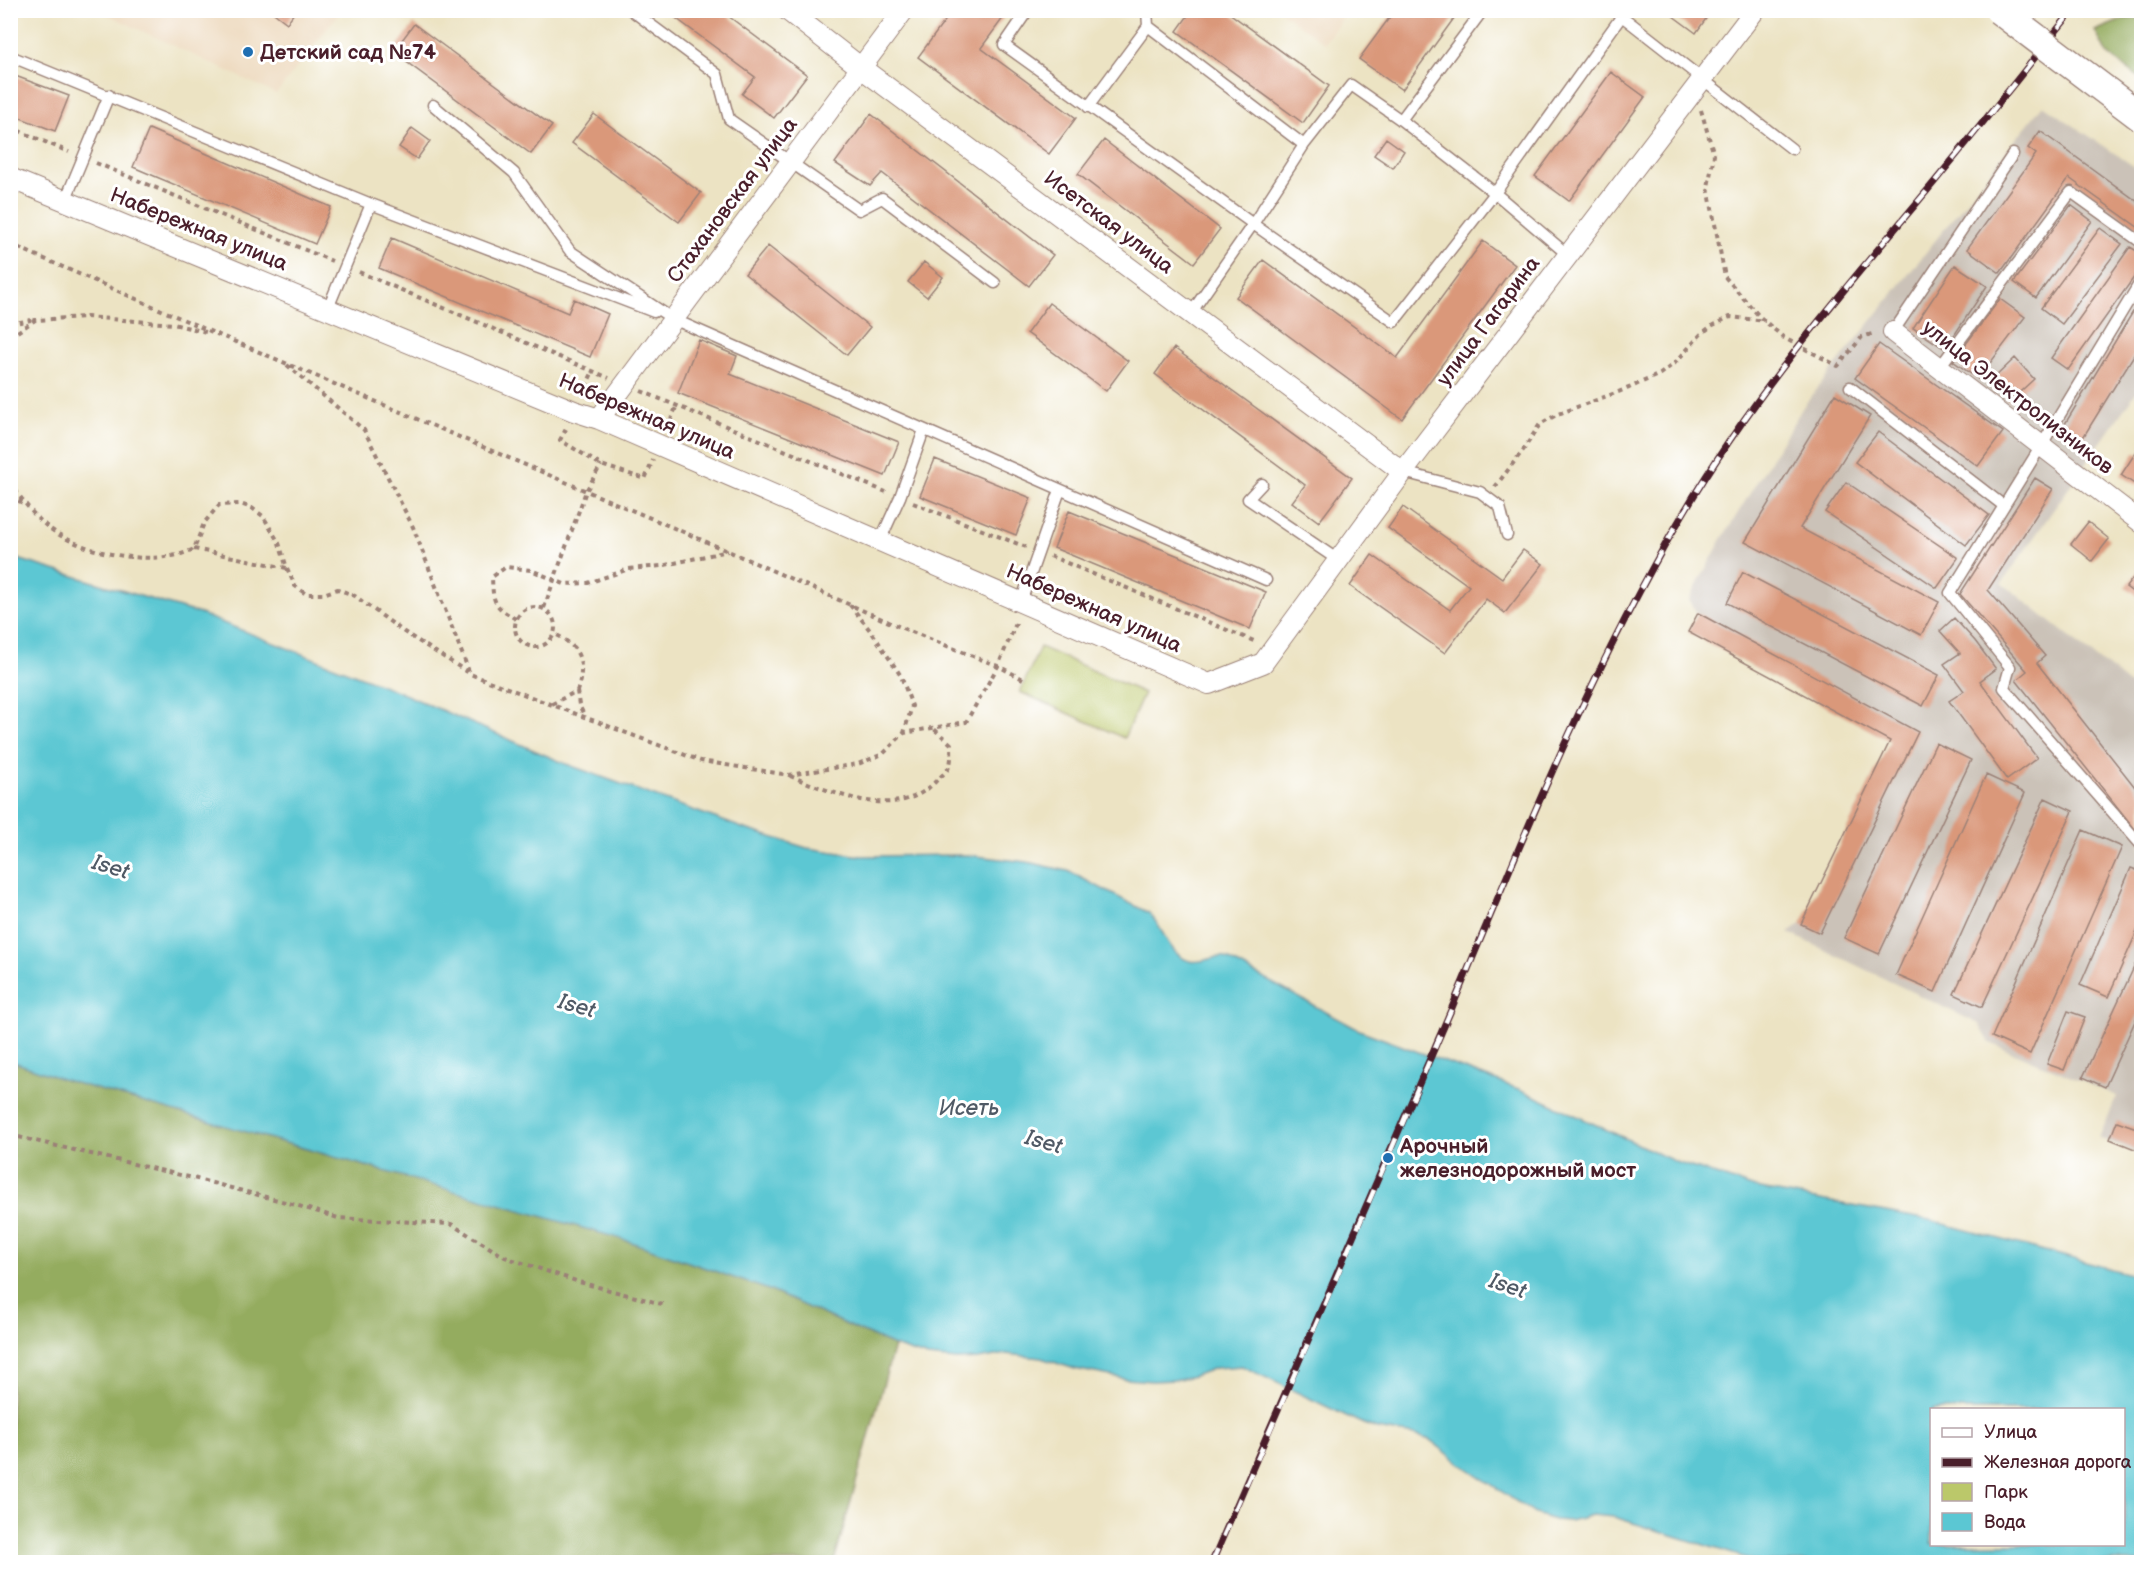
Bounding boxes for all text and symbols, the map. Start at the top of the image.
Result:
place label: Детский сад №74 [260,40,437,65]
marker: Детский сад №74 [241,45,255,59]
street label: Стахановская улица [662,112,803,288]
street label: Исетская улица [1039,166,1179,280]
street label: Набережная улица [106,182,292,277]
street label: улица Гагарина [1432,251,1546,391]
street label: улица Электролизников [1917,315,2118,480]
street label: Набережная улица [555,368,739,465]
street label: Набережная улица [1002,559,1186,659]
water label: Iset [88,849,134,886]
water label: Iset [554,988,599,1025]
water label: Исеть [939,1095,999,1122]
water label: Iset [1021,1124,1066,1161]
place label: Арочный железнодорожный мост [1399,1134,1636,1183]
marker: Арочный железнодорожный мост [1381,1151,1395,1165]
water label: Iset [1485,1267,1531,1306]
legend [1930,1408,2125,1546]
text: Улица [1984,1422,2038,1443]
text: Железная дорога [1984,1452,2132,1473]
text: Парк [1984,1482,2028,1503]
text: Вода [1984,1512,2026,1533]

